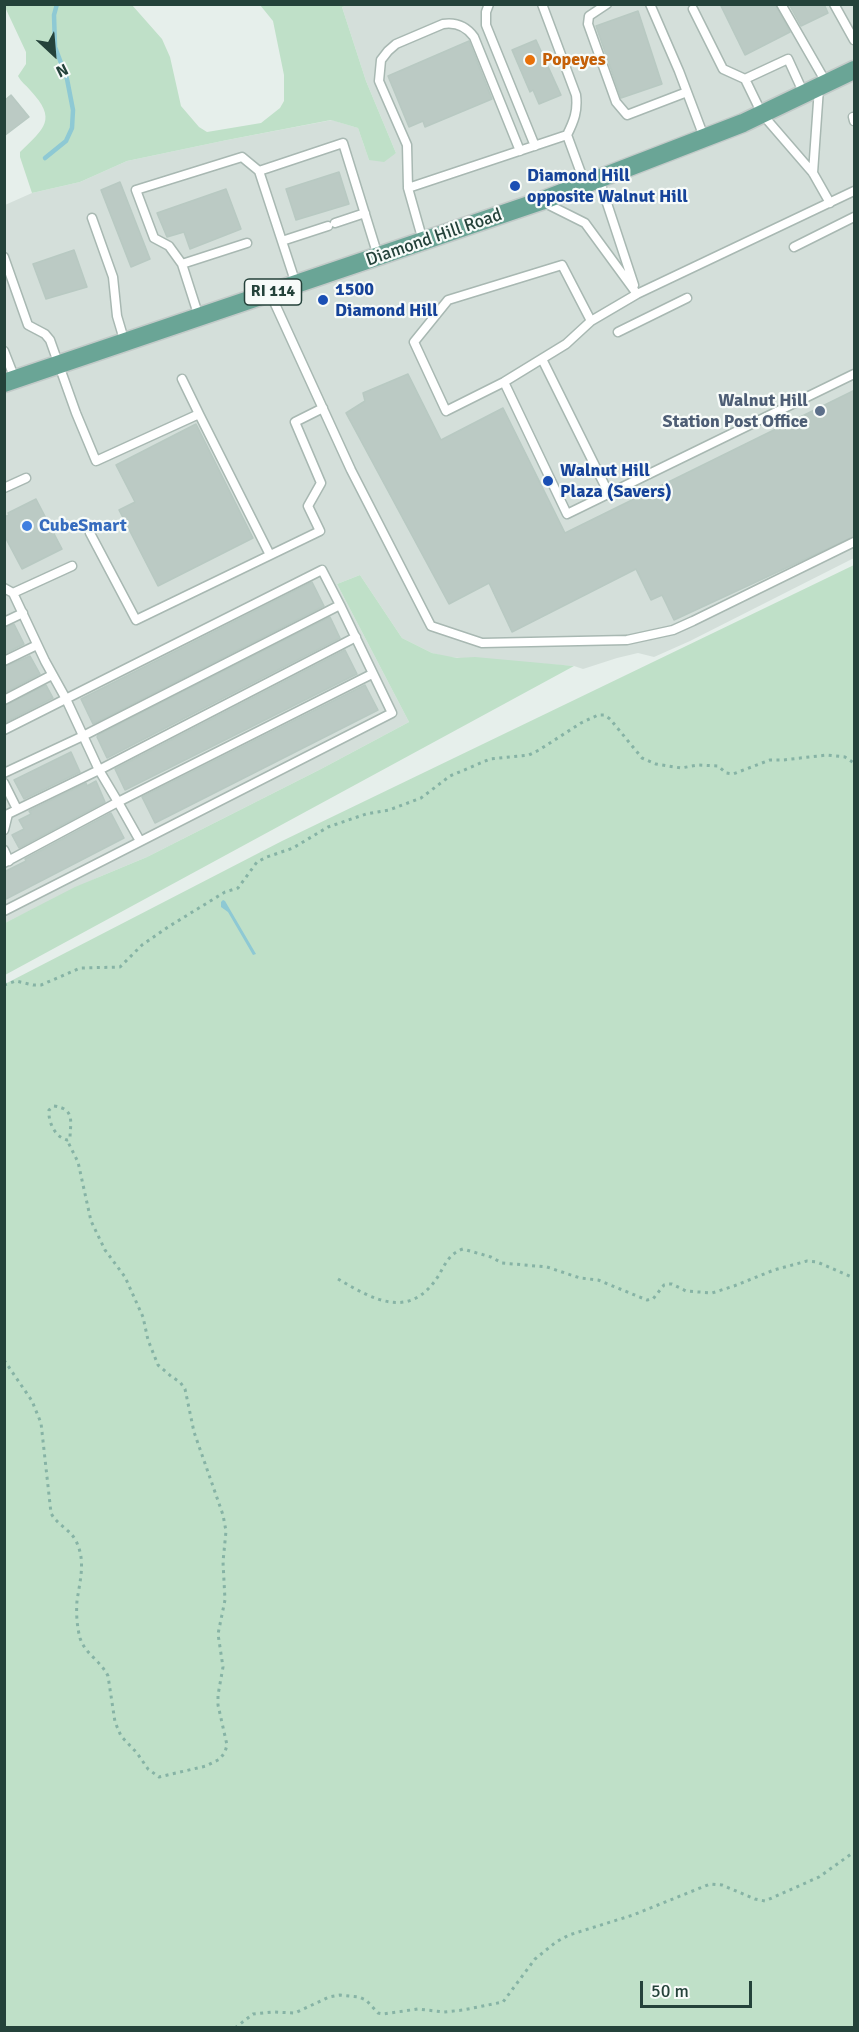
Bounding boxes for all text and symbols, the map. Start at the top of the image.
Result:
north arrow [24,24,84,84]
place label: Popeyes [542,49,606,71]
marker: Popeyes [523,53,537,67]
text: N [53,59,71,82]
place label: Diamond Hill opposite Walnut Hill [527,165,688,207]
marker: Diamond Hill opposite Walnut Hill [508,179,522,193]
street label: Diamond Hill Road [363,205,505,271]
road number: RI 114 [244,279,302,305]
place label: 1500 Diamond Hill [335,279,438,322]
marker: 1500 Diamond Hill [316,293,330,307]
place label: Walnut Hill Station Post Office [663,390,808,432]
marker: Walnut Hill Station Post Office [813,404,827,418]
place label: Walnut Hill Plaza (Savers) [560,460,672,502]
marker: Walnut Hill Plaza (Savers) [541,474,555,488]
place label: CubeSmart [39,515,127,537]
marker: CubeSmart [20,519,34,533]
scale bar [643,1969,756,2007]
text: 50 m [651,1980,689,2002]

